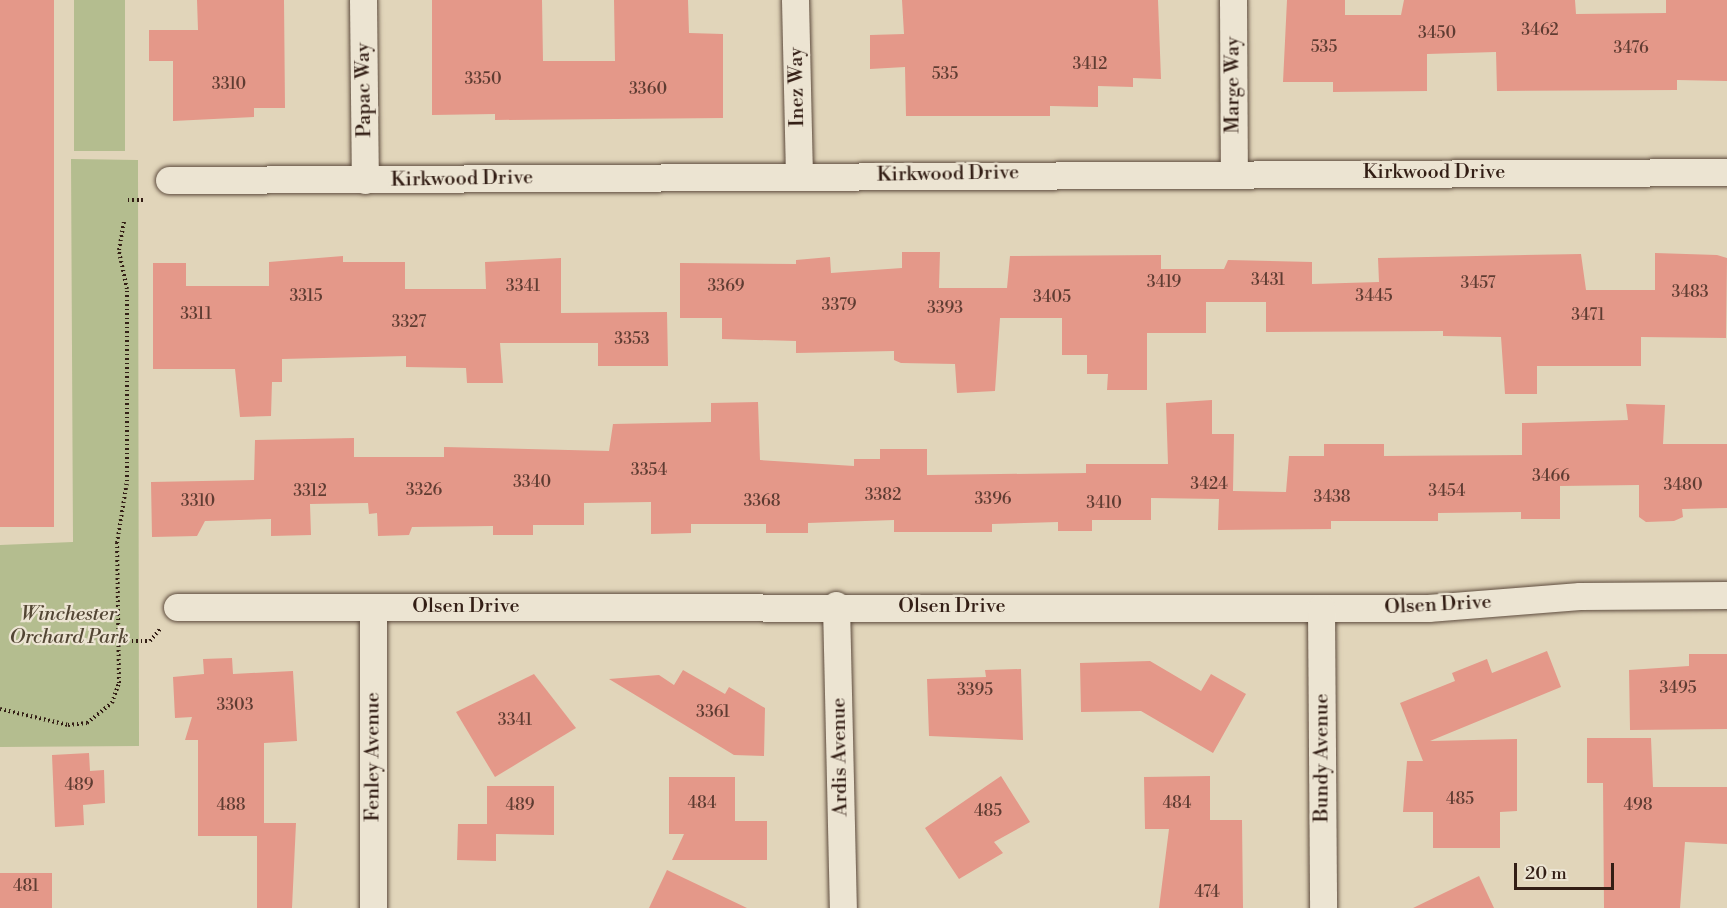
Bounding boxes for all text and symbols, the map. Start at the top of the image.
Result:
house number: 3462 [1521,20,1559,40]
house number: 3450 [1418,23,1456,43]
street label: Marge Way [1221,36,1245,134]
house number: 535 [1311,37,1337,57]
house number: 3476 [1613,38,1649,58]
street label: Papac Way [351,42,377,138]
street label: Inez Way [784,47,810,127]
house number: 3412 [1073,54,1107,74]
house number: 535 [932,64,958,84]
house number: 3350 [464,69,502,89]
house number: 3310 [212,74,246,94]
house number: 3360 [629,79,667,99]
street label: Kirkwood Drive [1363,160,1505,184]
street label: Kirkwood Drive [877,161,1019,187]
street label: Kirkwood Drive [391,166,533,192]
house number: 3431 [1251,270,1285,290]
house number: 3419 [1147,272,1181,292]
house number: 3457 [1461,273,1495,293]
house number: 3341 [506,276,540,296]
house number: 3369 [707,276,745,296]
house number: 3483 [1671,282,1709,302]
house number: 3315 [290,286,322,306]
house number: 3445 [1355,286,1393,306]
house number: 3405 [1033,287,1071,307]
house number: 3379 [822,295,856,315]
house number: 3393 [927,298,963,318]
house number: 3311 [180,304,212,324]
house number: 3471 [1571,305,1605,325]
house number: 3327 [392,312,426,332]
house number: 3353 [614,329,650,349]
house number: 3354 [631,460,667,480]
house number: 3466 [1532,466,1570,486]
house number: 3340 [513,472,551,492]
house number: 3424 [1190,474,1228,494]
house number: 3480 [1663,475,1703,495]
house number: 3326 [406,480,442,500]
house number: 3312 [293,481,327,501]
house number: 3454 [1428,481,1466,501]
house number: 3382 [865,485,901,505]
house number: 3438 [1313,487,1351,507]
house number: 3396 [974,489,1012,509]
house number: 3310 [181,491,215,511]
house number: 3368 [743,491,781,511]
house number: 3410 [1086,493,1122,513]
street label: Olsen Drive [1384,590,1492,620]
street label: Olsen Drive [412,594,520,618]
street label: Olsen Drive [898,594,1006,618]
park label: Winchester Orchard Park [10,602,128,649]
house number: 3495 [1659,678,1697,698]
house number: 3395 [957,680,993,700]
street label: Fenley Avenue [361,692,385,822]
street label: Bundy Avenue [1310,694,1334,822]
house number: 3303 [216,695,254,715]
street label: Ardis Avenue [827,697,853,817]
house number: 3361 [696,702,730,722]
house number: 3341 [498,710,532,730]
house number: 489 [64,775,94,795]
house number: 485 [1446,789,1474,809]
house number: 484 [687,793,717,813]
house number: 484 [1162,793,1192,813]
house number: 488 [216,795,246,815]
house number: 489 [505,795,535,815]
house number: 498 [1623,795,1653,815]
house number: 485 [974,801,1002,821]
scale bar [1517,851,1618,889]
text: 20 m [1525,862,1567,885]
house number: 481 [13,876,39,896]
house number: 474 [1194,882,1220,902]

